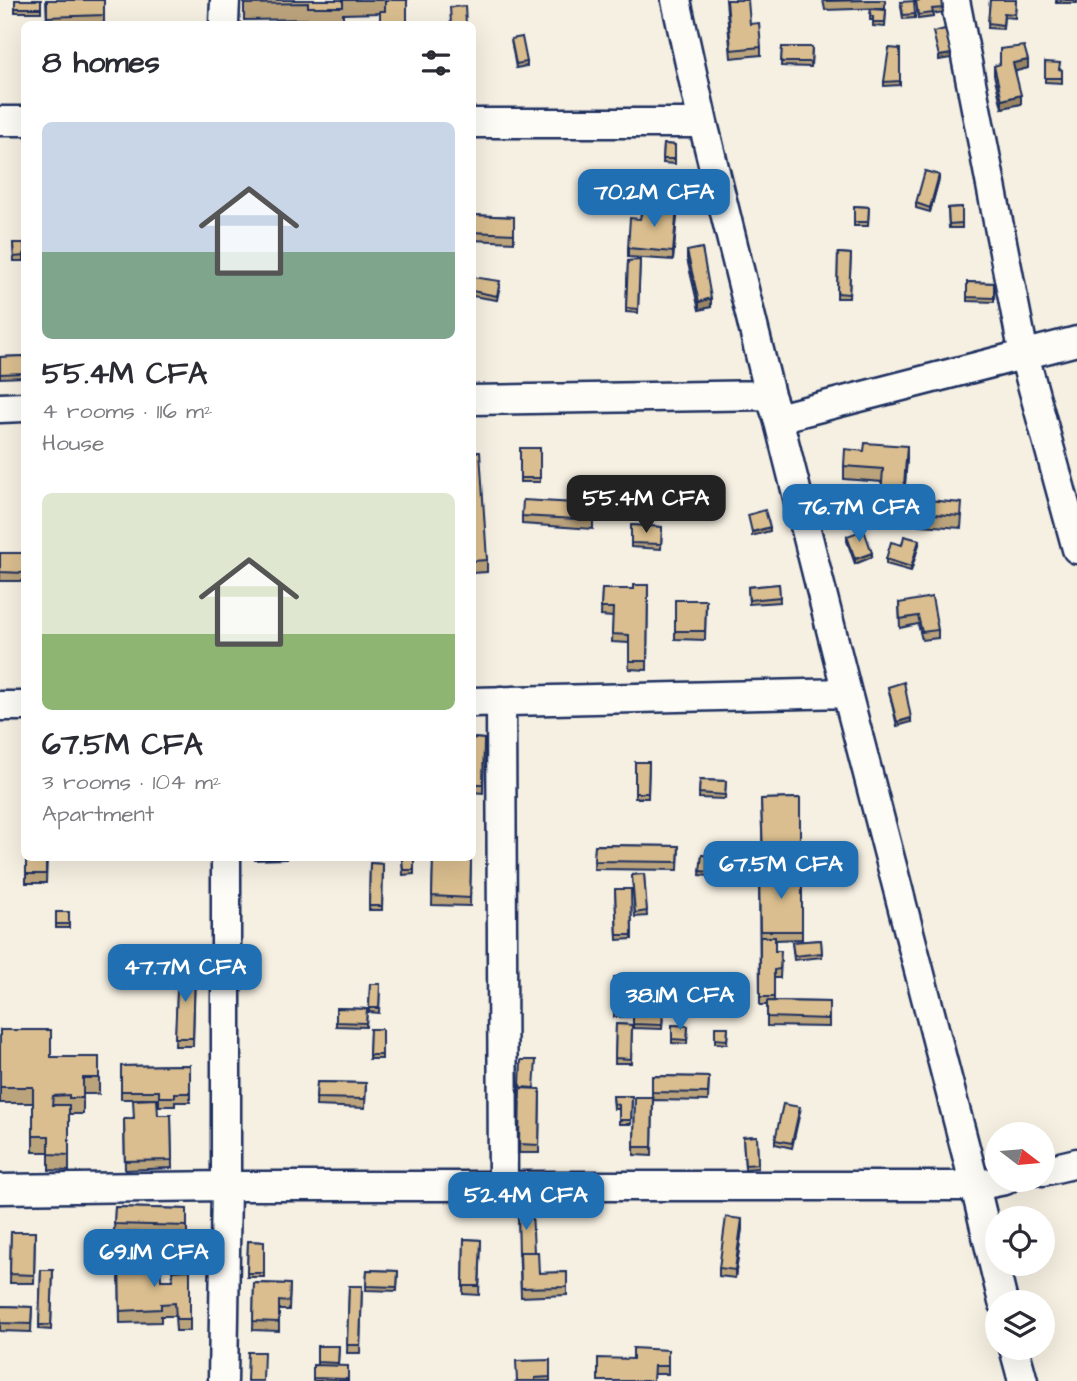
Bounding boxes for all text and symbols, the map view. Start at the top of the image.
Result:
text: 8 homes [42,42,160,84]
icon: filters [417,44,455,82]
icon: home [186,168,312,294]
pin: 70.2M CFA [574,170,734,229]
text: 70.2M CFA [594,176,714,208]
text: 55.4M CFA [42,353,207,395]
text: 4 rooms · 116 m² [42,395,213,427]
text: House [42,427,105,459]
pin: 55.4M CFA [566,476,726,535]
text: 55.4M CFA [583,482,709,514]
pin: 76.7M CFA [779,484,939,544]
text: 76.7M CFA [798,491,920,523]
icon: home [186,539,312,665]
text: 67.5M CFA [42,724,203,766]
text: 3 rooms · 104 m² [42,766,221,798]
text: Apartment [42,798,154,830]
pin: 67.5M CFA [701,842,861,901]
text: 67.5M CFA [719,848,843,880]
pin: 47.7M CFA [105,944,265,1004]
text: 47.7M CFA [124,951,246,983]
pin: 38.1M CFA [600,972,760,1032]
text: 38.1M CFA [626,979,734,1011]
north arrow [985,1122,1055,1192]
map controls [985,1122,1055,1360]
pin: 52.4M CFA [446,1172,606,1232]
text: 52.4M CFA [464,1179,588,1211]
button: locate [985,1206,1055,1276]
pin: 69.1M CFA [74,1230,234,1289]
text: 69.1M CFA [100,1236,208,1268]
button: layers [985,1290,1055,1360]

